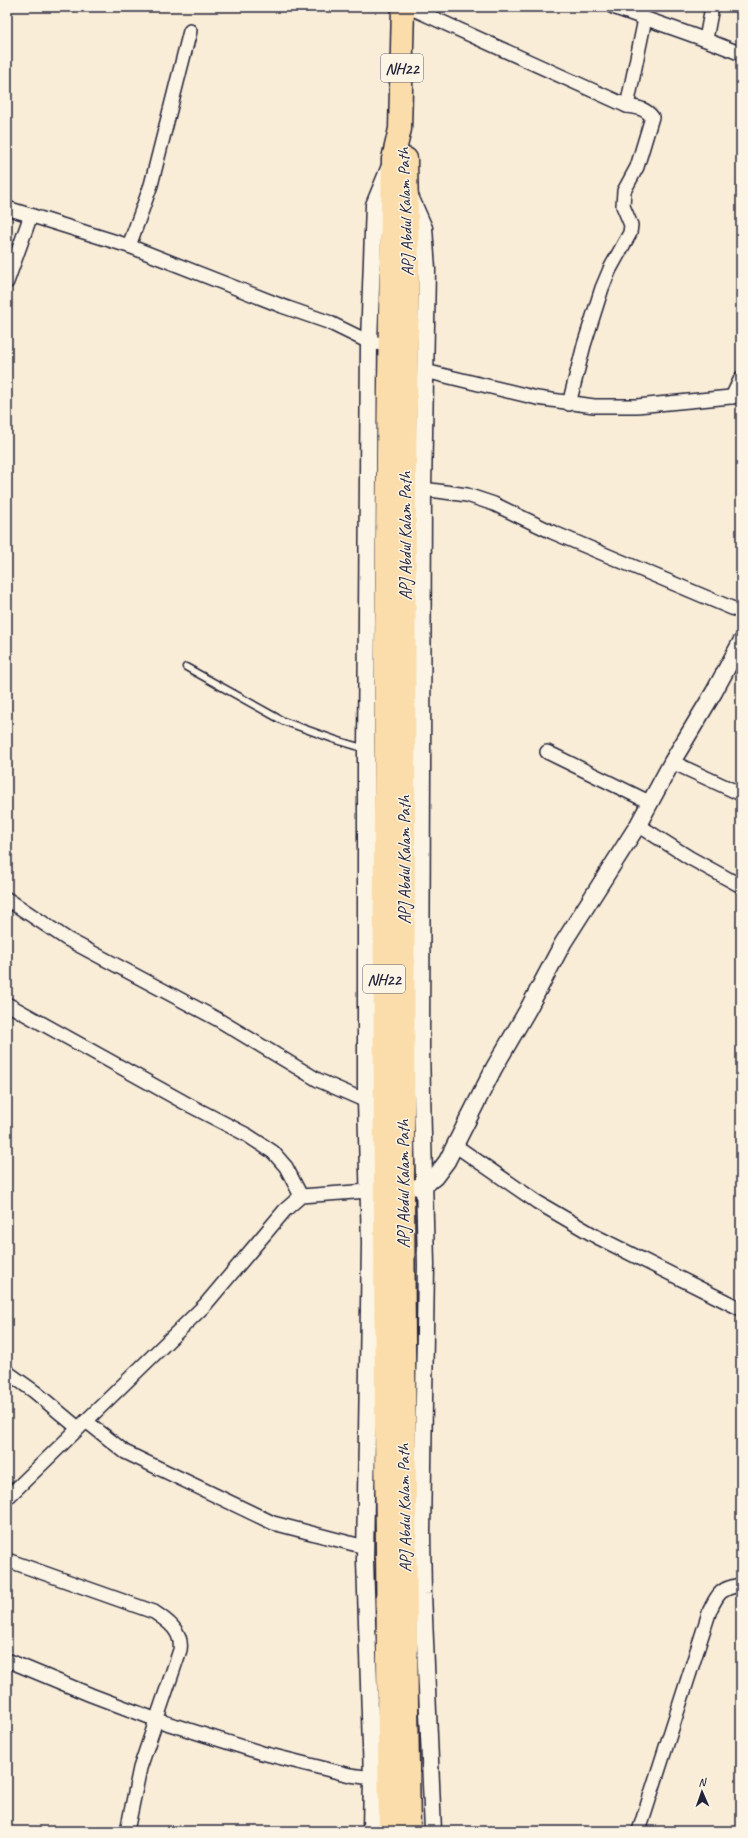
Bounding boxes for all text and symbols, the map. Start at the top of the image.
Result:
road number: NH22 [381,54,423,82]
street label: APJ Abdul Kalam Path [393,146,418,277]
street label: APJ Abdul Kalam Path [395,471,416,600]
street label: APJ Abdul Kalam Path [394,795,415,924]
road number: NH22 [363,965,405,993]
street label: APJ Abdul Kalam Path [393,1119,414,1248]
street label: APJ Abdul Kalam Path [393,1442,416,1573]
north arrow [682,1772,722,1812]
text: N [698,1775,707,1789]

